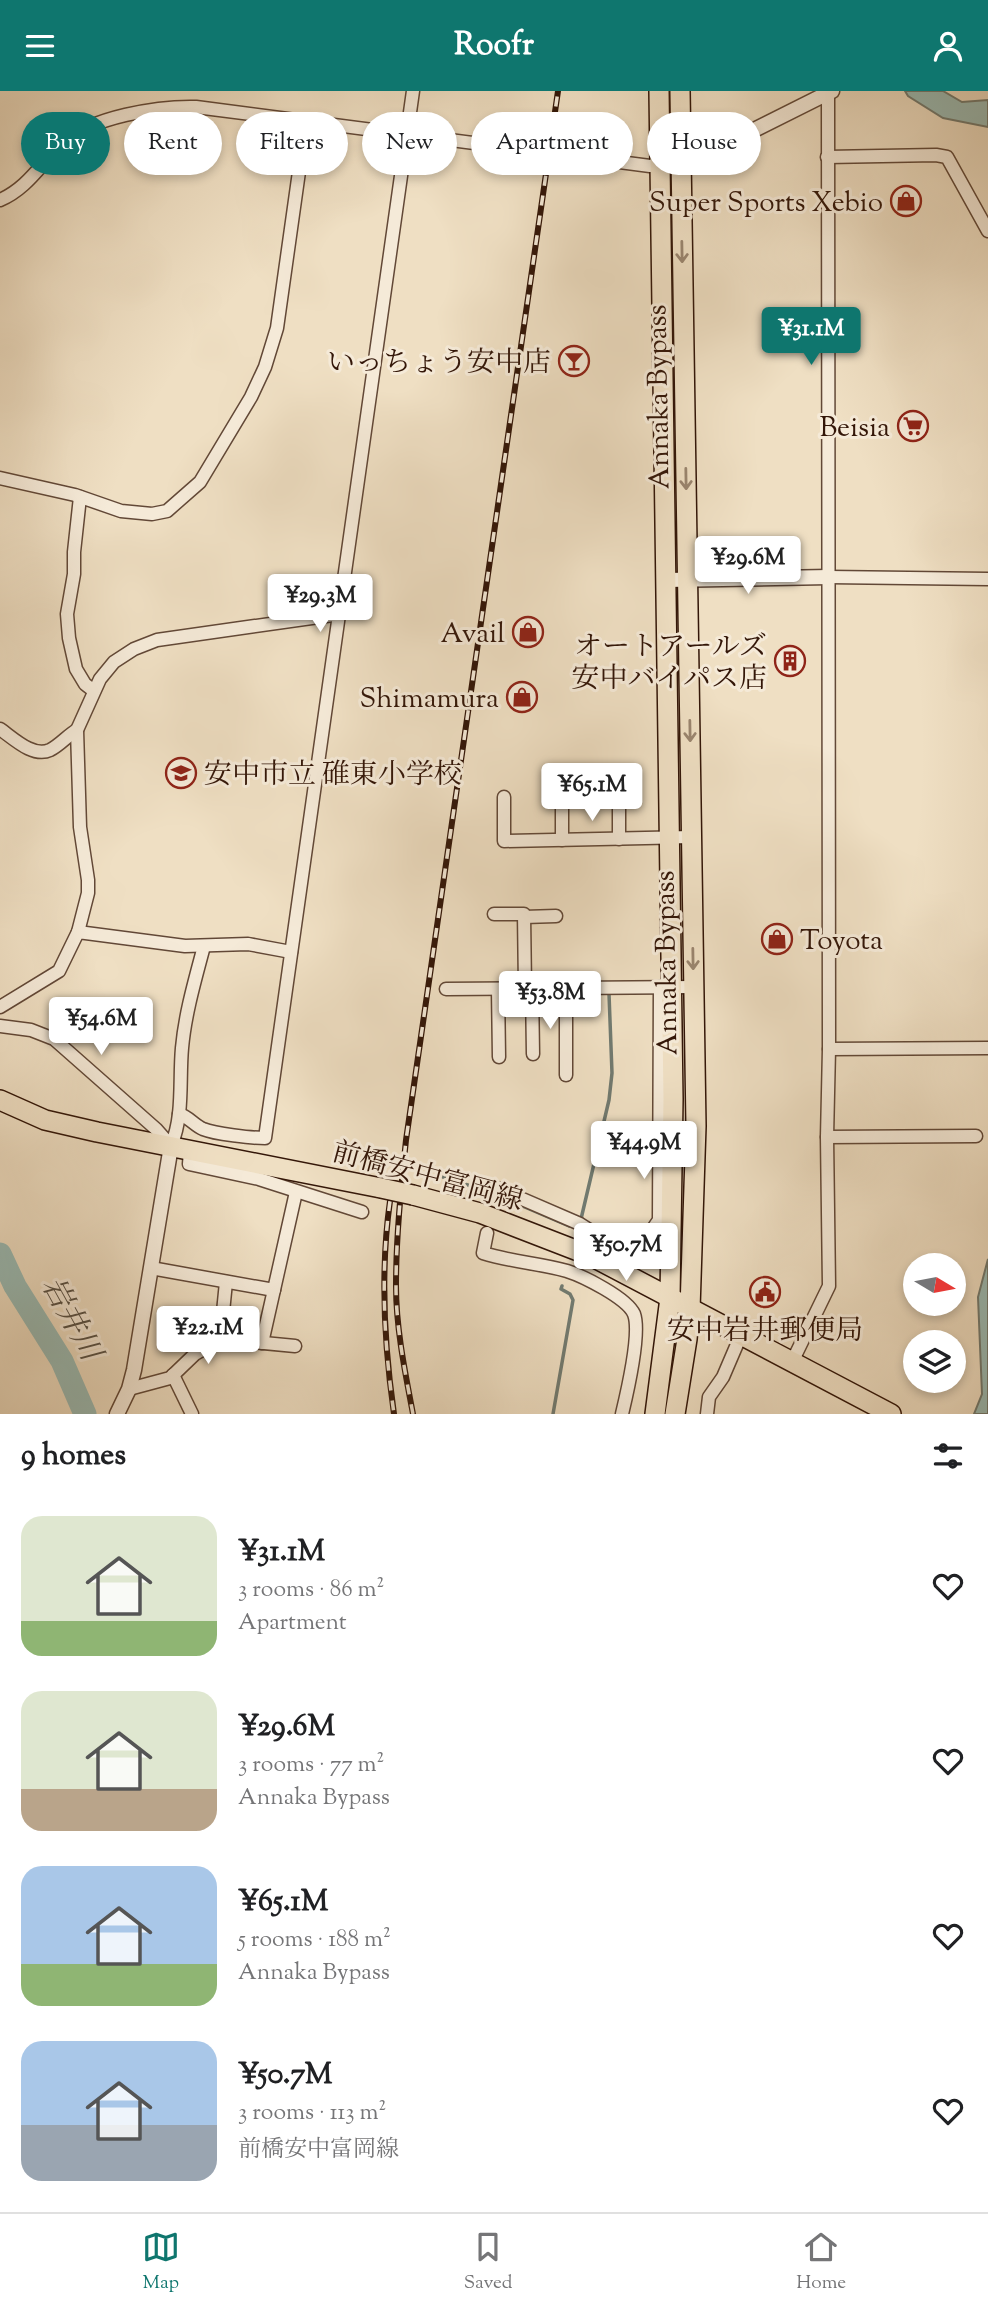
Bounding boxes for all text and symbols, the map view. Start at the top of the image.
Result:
text: Roofr [454,23,534,69]
icon: menu [21,27,59,65]
icon: person [929,27,967,65]
chip: Buy [21,112,110,175]
chip: Rent [124,112,222,175]
chip: Filters [236,112,348,175]
chip: New [362,112,457,175]
chip: Apartment [471,112,633,175]
chip: House [647,112,761,175]
place label: Super Sports Xebio [649,184,883,224]
shop icon: Super Sports Xebio [889,184,923,218]
one-way arrow [676,240,689,263]
street label: Annaka Bypass [638,304,682,490]
pin: ¥31.1M [754,307,868,367]
text: ¥31.1M [778,313,844,346]
place label: いっちょう安中店 [327,344,551,384]
bar icon: いっちょう安中店 [557,344,591,378]
place label: Beisia [819,409,890,449]
supermarket icon: Beisia [896,409,930,443]
one-way arrow [679,467,693,490]
pin: ¥29.6M [691,537,805,596]
text: ¥29.6M [711,542,785,575]
pin: ¥29.3M [263,575,377,634]
text: ¥29.3M [284,580,356,613]
place label: Avail [440,615,505,655]
shop icon: Avail [511,615,545,649]
place label: オートアールズ 安中バイパス店 [572,628,767,700]
building icon: オートアールズ 安中バイパス店 [773,644,807,678]
place label: Shimamura [359,680,499,720]
shop icon: Shimamura [505,680,539,714]
one-way arrow [683,719,696,742]
school or university icon: 安中市立 碓東小学校 [164,756,198,790]
place label: 安中市立 碓東小学校 [204,756,462,796]
pin: ¥65.1M [535,763,649,823]
text: ¥65.1M [557,769,627,802]
street label: Annaka Bypass [646,870,690,1056]
shop icon: Toyota [760,922,794,956]
place label: Toyota [800,922,883,962]
one-way arrow [686,947,700,970]
pin: ¥53.8M [493,971,607,1031]
text: ¥53.8M [515,977,585,1010]
pin: ¥54.6M [44,997,158,1057]
text: ¥54.6M [65,1003,137,1036]
pin: ¥44.9M [587,1121,701,1181]
text: ¥44.9M [607,1127,681,1160]
street label: 前橋安中富岡線 [327,1133,527,1223]
pin: ¥50.7M [569,1223,683,1283]
text: ¥50.7M [590,1229,662,1262]
north arrow [903,1253,966,1316]
map controls [903,1253,966,1393]
water label: 岩井川 [29,1269,112,1372]
public building icon: 安中岩井郵便局 [748,1275,782,1309]
pin: ¥22.1M [151,1307,265,1366]
text: ¥22.1M [173,1312,243,1345]
place label: 安中岩井郵便局 [667,1312,863,1352]
button: layers [903,1330,966,1393]
text: 9 homes [21,1435,126,1478]
icon: filters [929,1437,967,1475]
text: ¥31.1M [238,1531,325,1574]
icon: home [77,1544,161,1628]
icon: heart [929,1567,967,1605]
text: 3 rooms · 86 m² [238,1574,384,1607]
text: Apartment [238,1607,347,1640]
text: ¥29.6M [238,1706,335,1749]
icon: home [77,1719,161,1803]
icon: heart [929,1742,967,1780]
text: 3 rooms · 77 m² [238,1749,384,1782]
text: Annaka Bypass [238,1782,390,1815]
text: ¥65.1M [238,1881,328,1924]
icon: home [77,1894,161,1978]
icon: heart [929,1917,967,1955]
text: 5 rooms · 188 m² [238,1924,391,1957]
text: Annaka Bypass [238,1957,390,1990]
text: ¥50.7M [238,2054,332,2097]
icon: home [77,2069,161,2153]
icon: heart [929,2092,967,2130]
text: 3 rooms · 113 m² [238,2097,386,2130]
text: 前橋安中富岡線 [238,2134,399,2167]
tab: Map [142,2228,180,2297]
tab: Saved [464,2228,512,2297]
tab: Home [796,2228,846,2297]

